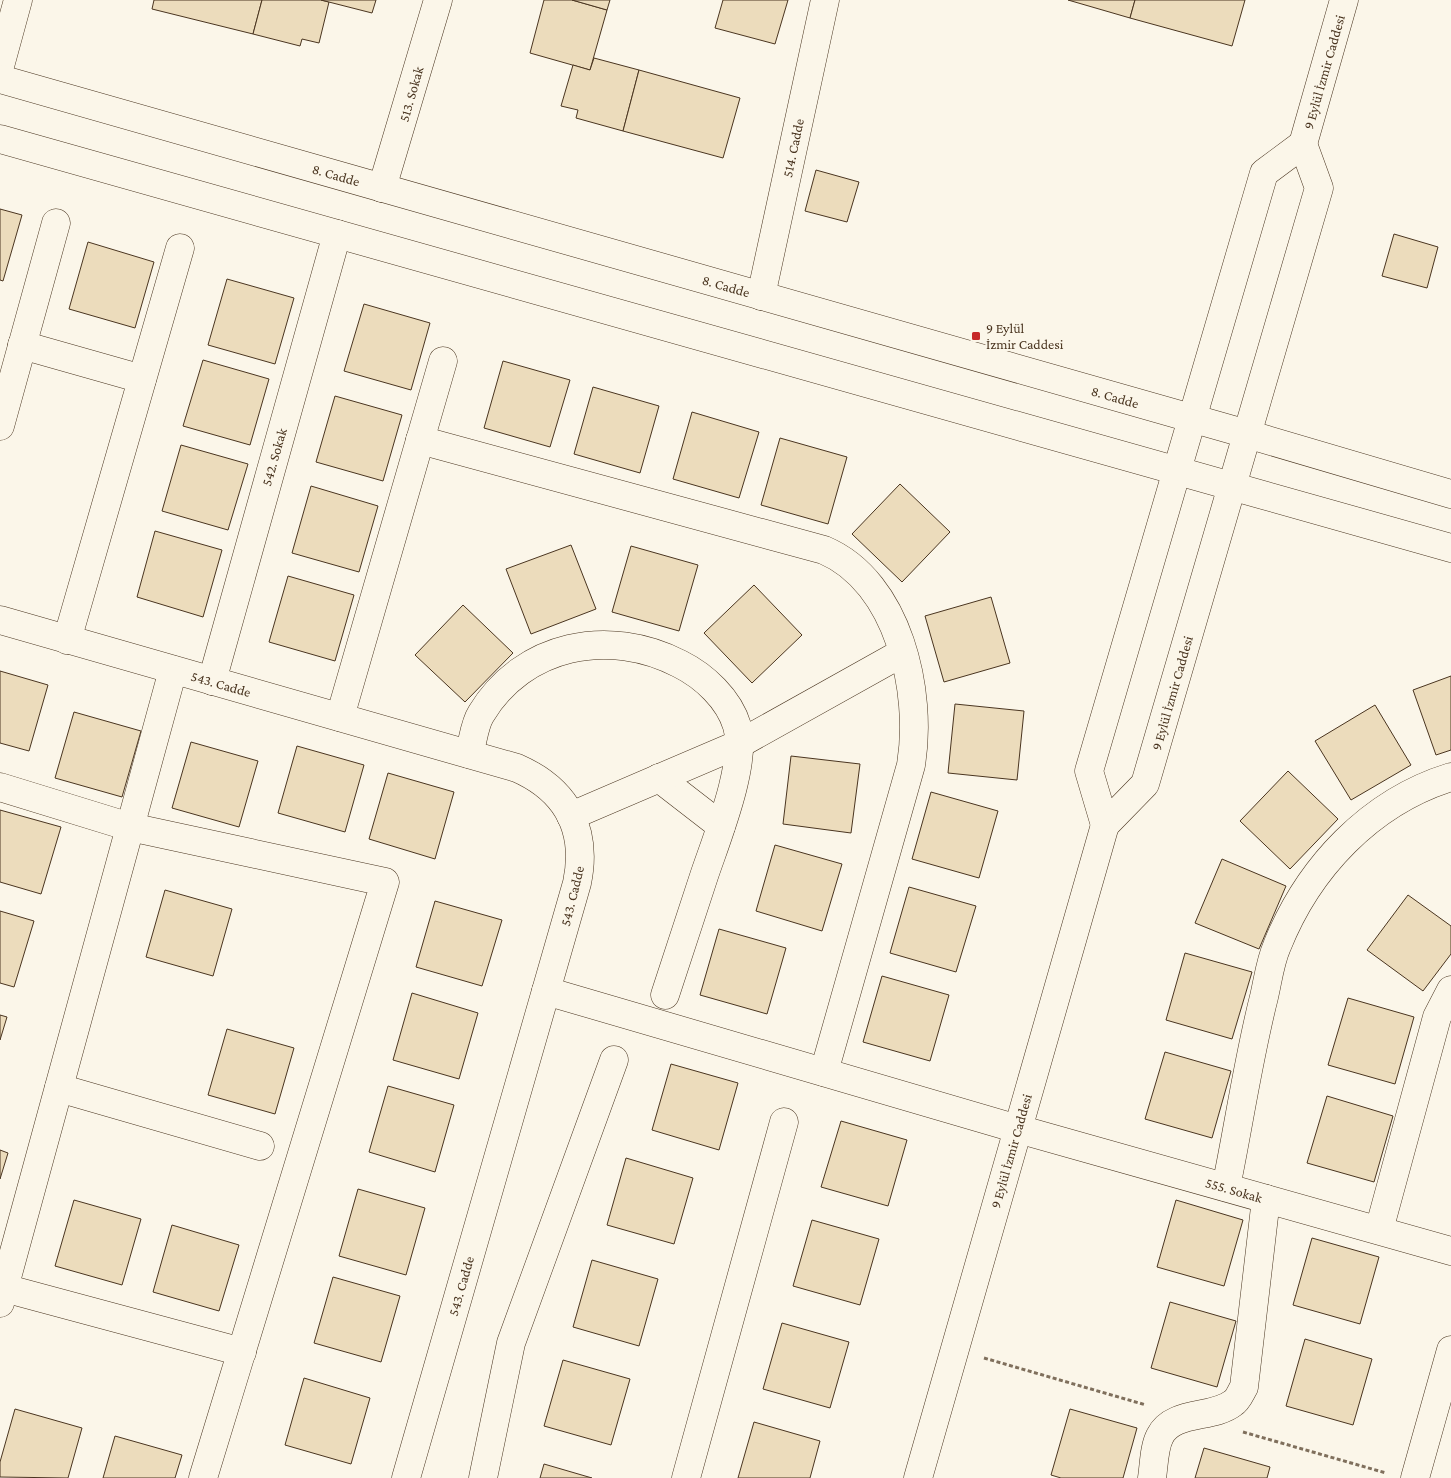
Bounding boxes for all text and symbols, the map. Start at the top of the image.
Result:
street label: 9 Eylül İzmir Caddesi [1300,13,1348,131]
street label: 513. Sokak [395,64,427,124]
street label: 514. Cadde [779,117,807,179]
street label: 8. Cadde [310,161,362,189]
street label: 8. Cadde [700,272,752,300]
place label: 9 Eylül İzmir Caddesi [986,320,1064,352]
marker: 9 Eylül İzmir Caddesi [970,330,982,342]
street label: 8. Cadde [1089,383,1141,411]
street label: 542. Sokak [258,426,290,488]
street label: 9 Eylül İzmir Caddesi [1148,634,1196,752]
street label: 543. Cadde [189,668,253,700]
street label: 543. Cadde [557,864,587,928]
street label: 9 Eylül İzmir Caddesi [987,1092,1035,1210]
street label: 555. Sokak [1204,1174,1265,1206]
street label: 543. Cadde [445,1254,477,1318]

